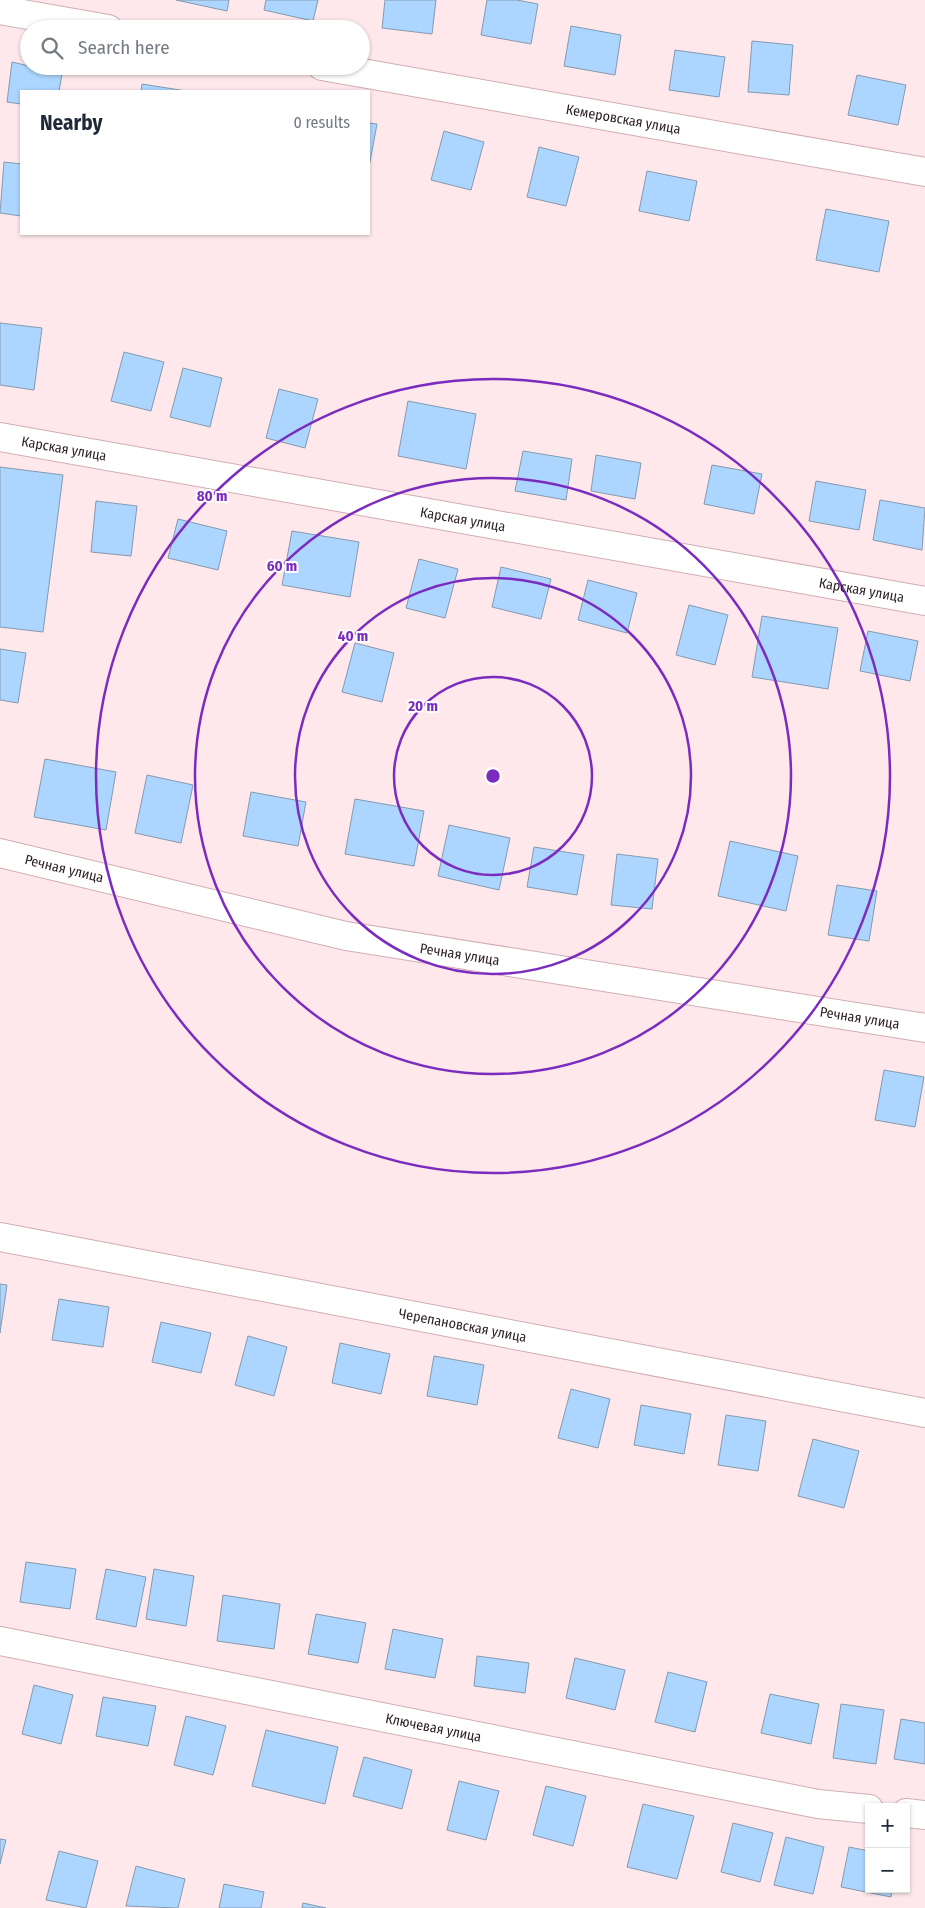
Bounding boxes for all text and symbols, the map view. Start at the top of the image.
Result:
search box [20,20,370,75]
icon: search [38,34,66,62]
text: Search here [78,36,170,59]
street label: Кемеровская улица [565,101,682,137]
text: Nearby [40,110,102,136]
text: 0 results [293,113,350,132]
street label: Карская улица [20,432,108,464]
text: 80 m [197,487,227,505]
street label: Карская улица [419,503,507,535]
text: 60 m [267,557,297,575]
street label: Карская улица [818,574,906,606]
text: 40 m [338,627,368,645]
text: 20 m [407,697,438,715]
centre of rings [484,767,502,785]
street label: Речная улица [23,851,105,886]
street label: Речная улица [419,939,501,969]
street label: Речная улица [819,1003,901,1032]
street label: Черепановская улица [397,1305,528,1346]
street label: Ключевая улица [384,1710,483,1745]
map controls [865,1803,910,1893]
button: + [865,1803,910,1848]
button: − [865,1848,910,1893]

